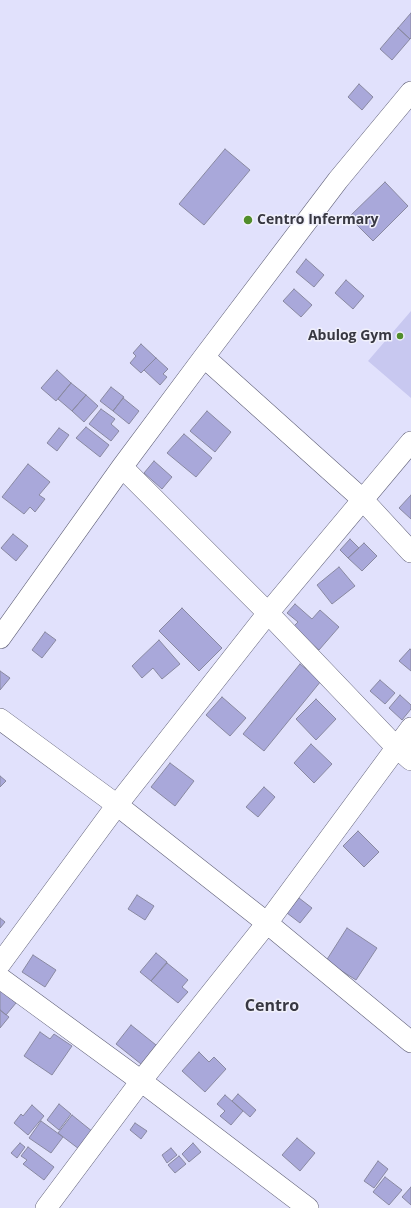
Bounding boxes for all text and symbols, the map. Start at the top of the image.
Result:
place label: Centro Infermary [257,212,379,228]
marker: Centro Infermary [242,214,254,226]
place label: Abulog Gym [308,328,392,344]
marker: Abulog Gym [395,331,405,341]
district label: Centro [245,996,299,1016]

